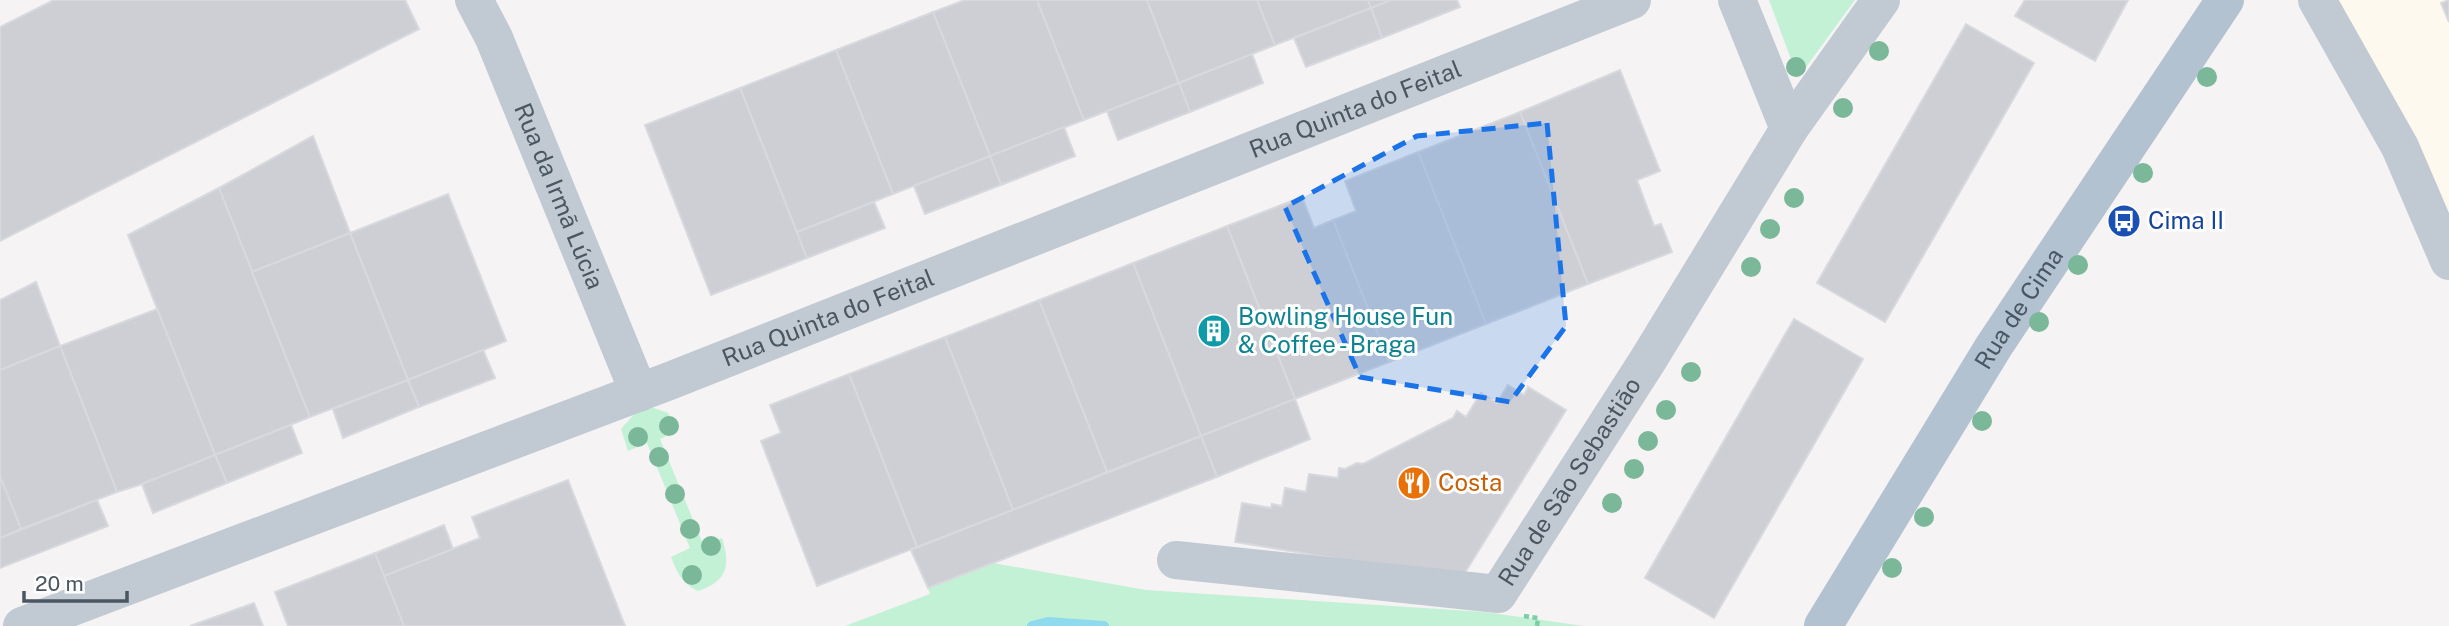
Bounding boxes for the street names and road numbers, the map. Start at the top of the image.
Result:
street label: Rua Quinta do Feital [1245,54,1465,163]
street label: Rua da Irmã Lúcia [509,99,610,293]
street label: Rua de Cima [1968,242,2068,374]
street label: Rua Quinta do Feital [718,263,938,372]
street label: Rua de São Sebastião [1492,372,1646,591]

